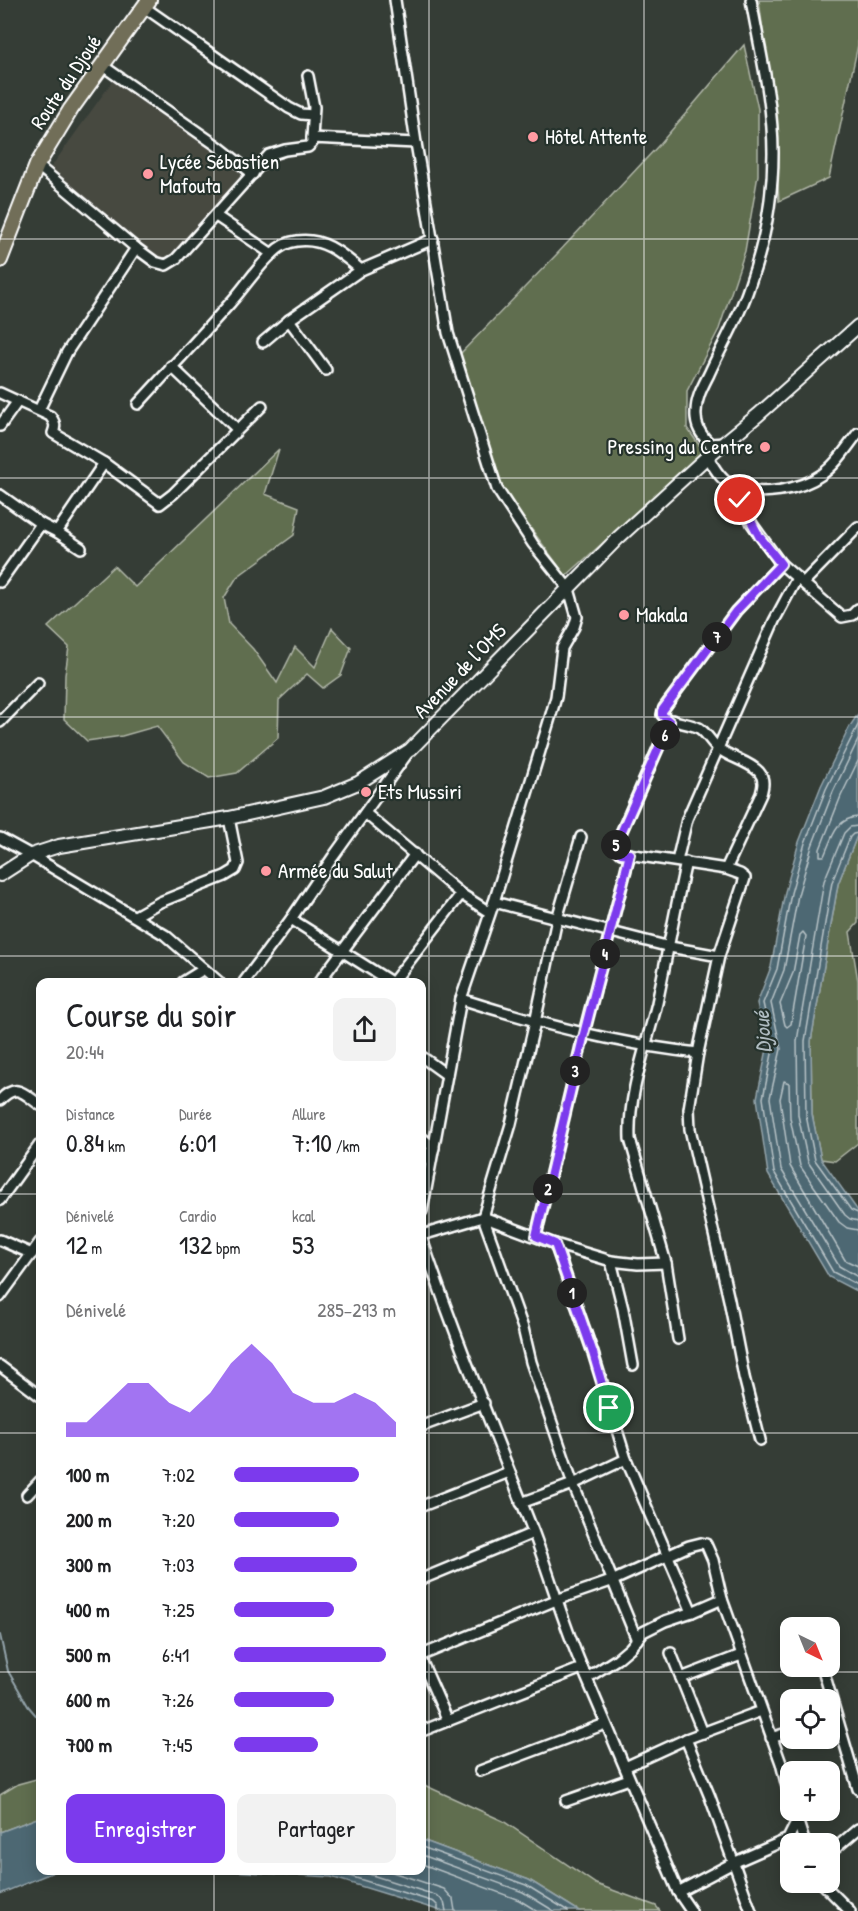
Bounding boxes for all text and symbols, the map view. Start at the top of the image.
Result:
street label: Route du Djoué [23,29,108,135]
place label: Hôtel Attente [545,122,647,151]
marker: Hôtel Attente [526,130,540,144]
place label: Lycée Sébastien Mafouta [160,147,279,200]
marker: Lycée Sébastien Mafouta [141,167,155,181]
place label: Pressing du Centre [607,432,753,461]
marker: Pressing du Centre [758,440,772,454]
pin [714,474,765,525]
icon: check [723,483,756,516]
place label: Makala [636,600,688,629]
marker: Makala [617,608,631,622]
street label: Avenue de l'OMS [407,616,513,725]
pin: 7 [702,622,732,652]
text: 7 [713,626,721,648]
pin: 6 [650,720,680,750]
text: 6 [662,724,668,746]
place label: Ets Mussiri [378,777,462,806]
marker: Ets Mussiri [359,785,373,799]
pin: 5 [601,830,631,860]
text: 5 [613,834,619,856]
place label: Armée du Salut [278,856,393,885]
marker: Armée du Salut [259,864,273,878]
pin: 4 [590,939,620,969]
text: 4 [602,943,608,965]
text: Course du soir [66,993,236,1037]
button: share [333,998,396,1061]
water label: Djoué [746,1009,778,1054]
text: 20:44 [66,1038,104,1065]
pin: 3 [560,1056,590,1086]
text: 3 [571,1060,579,1082]
text: Distance [66,1103,115,1125]
text: Durée [179,1103,212,1125]
text: Allure [292,1103,326,1125]
text: 0.84 [66,1125,104,1160]
text: 6:01 [179,1125,217,1160]
text: 7:10 [292,1125,332,1160]
text: km [104,1135,125,1157]
text: /km [332,1135,360,1157]
pin: 2 [533,1174,563,1204]
text: 2 [544,1178,552,1200]
text: Dénivelé [66,1205,114,1227]
text: Cardio [179,1205,216,1227]
text: kcal [292,1205,315,1227]
text: 12 [66,1227,88,1262]
text: 132 [179,1227,212,1262]
text: 53 [292,1227,315,1262]
text: m [88,1237,102,1259]
text: bpm [212,1237,240,1259]
pin: 1 [557,1278,587,1308]
text: 1 [569,1282,575,1304]
text: Dénivelé [66,1296,126,1323]
text: 285–293 m [317,1296,396,1323]
pin [583,1382,634,1433]
icon: arrive [592,1391,625,1424]
text: 100 m [66,1461,109,1488]
text: 7:02 [162,1461,195,1488]
text: 200 m [66,1506,111,1533]
text: 7:20 [162,1506,195,1533]
text: 300 m [66,1551,111,1578]
text: 7:03 [162,1551,194,1578]
text: 400 m [66,1596,110,1623]
text: 7:25 [162,1596,194,1623]
north arrow [780,1617,840,1677]
map controls [780,1617,840,1893]
text: 500 m [66,1641,111,1668]
text: 6:41 [162,1641,189,1668]
text: 600 m [66,1686,110,1713]
text: 7:26 [162,1686,194,1713]
button: locate [780,1689,840,1749]
text: 700 m [66,1731,112,1758]
text: 7:45 [162,1731,193,1758]
button: + [780,1761,840,1821]
button: Enregistrer [66,1794,225,1863]
button: Partager [237,1794,396,1863]
button: − [780,1833,840,1893]

